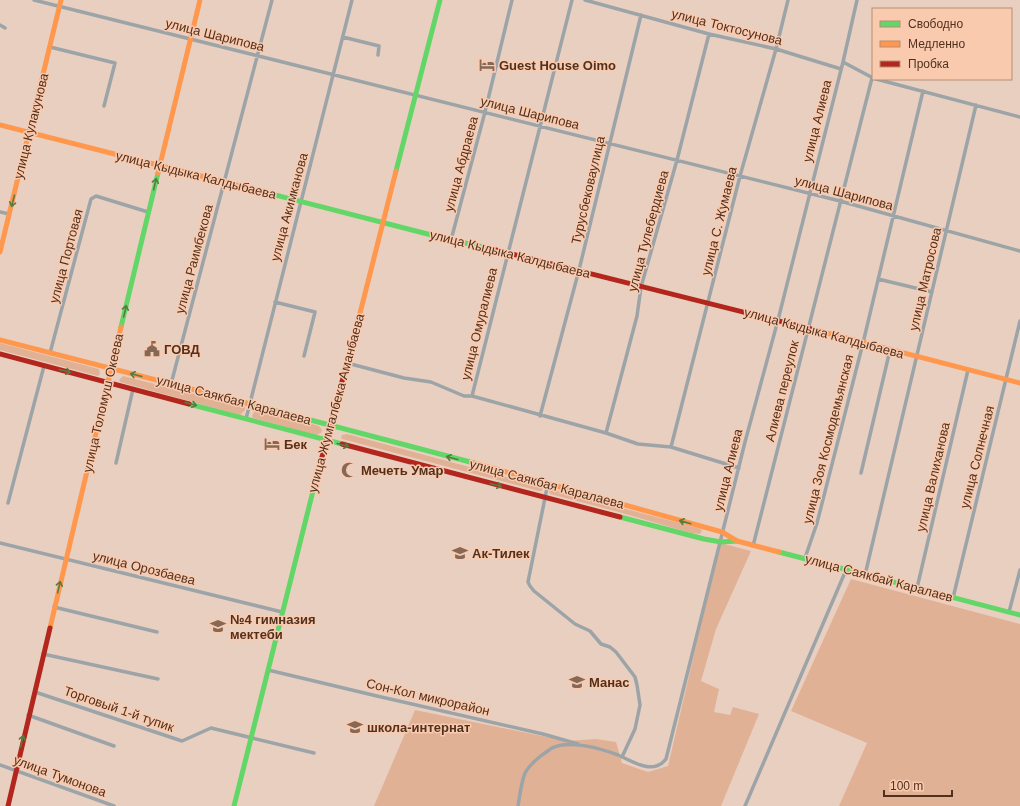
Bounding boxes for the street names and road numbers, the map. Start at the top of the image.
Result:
street label: улица Токтосунова [670,6,785,48]
street label: улица Шарипова [164,15,267,55]
street label: улица Кулакунова [11,71,52,181]
street label: улица Алиева [800,78,835,164]
street label: улица Шарипова [479,93,582,133]
street label: улица Абдраева [441,114,481,213]
street label: Турусбековаулица [568,134,608,246]
street label: улица Кыдыка Калдыбаева [114,148,279,202]
street label: улица Акимканова [267,150,311,263]
street label: улица С. Жумаева [698,164,740,277]
street label: улица Тулебердиева [625,168,672,293]
street label: улица Шарипова [793,173,896,214]
street label: улица Раимбекова [172,202,216,315]
street label: улица Портовая [46,207,86,305]
street label: улица Матросова [906,225,944,332]
street label: улица Кыдыка Калдыбаева [428,227,593,281]
street label: улица Омуралиева [458,265,500,382]
street label: улица Кыдыка Калдыбаева [742,304,906,362]
street label: улица Жумгалбека Аманбаева [305,311,367,494]
street label: улица Толомуш Океева [80,331,126,474]
street label: Алиева переулок [762,339,802,443]
street label: улица Зоя Космодемьянская [800,353,856,525]
street label: улица Саякбая Каралаева [155,372,314,428]
street label: улица Солнечная [957,404,997,510]
street label: улица Валиханова [913,420,953,533]
street label: улица Алиева [711,427,746,513]
street label: улица Саякбая Каралаева [468,456,627,512]
street label: улица Орозбаева [91,548,198,588]
street label: улица Саякбай Каралаев [803,551,955,605]
street label: Сон-Кол микрорайон [365,675,491,719]
street label: Торговый 1-й тупик [62,683,176,735]
street label: улица Тумонова [12,752,109,800]

